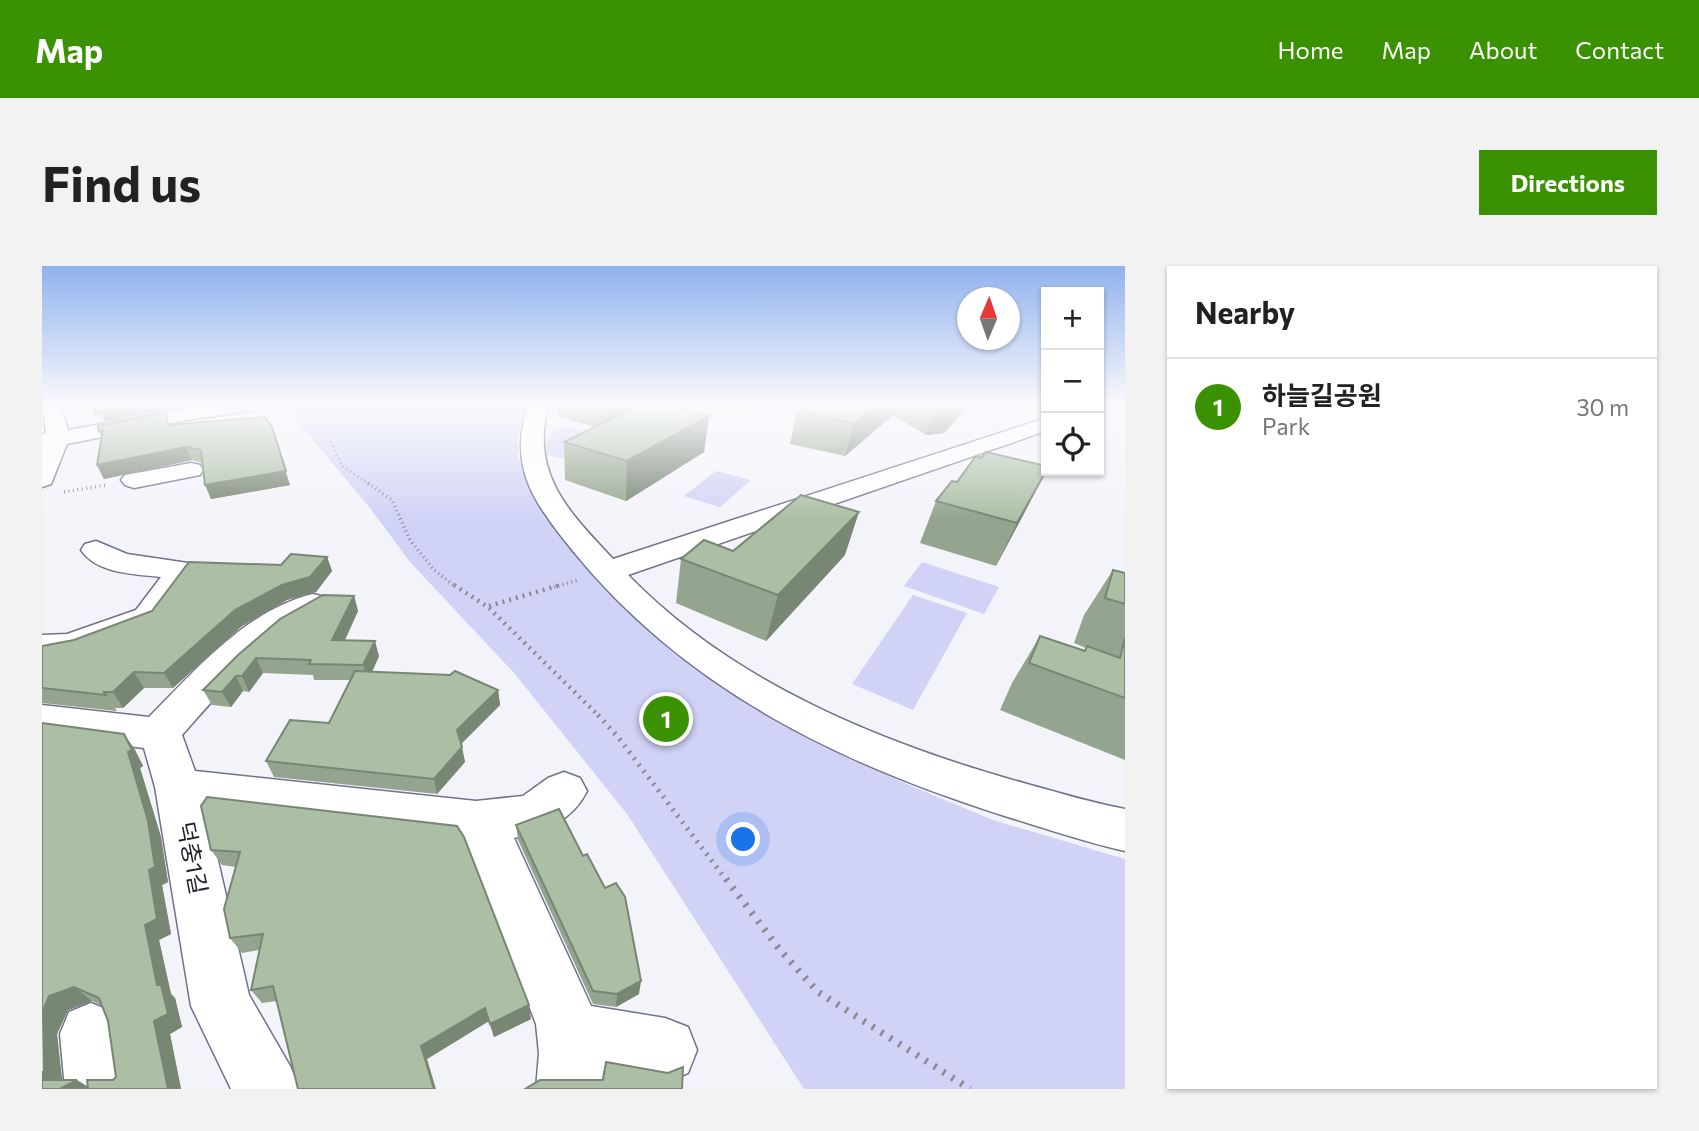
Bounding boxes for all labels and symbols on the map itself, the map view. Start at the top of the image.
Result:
north arrow [957,287,1020,350]
pin: 1 [643,693,689,745]
street label: 덕충1길 [172,819,214,896]
your location [726,822,760,856]

